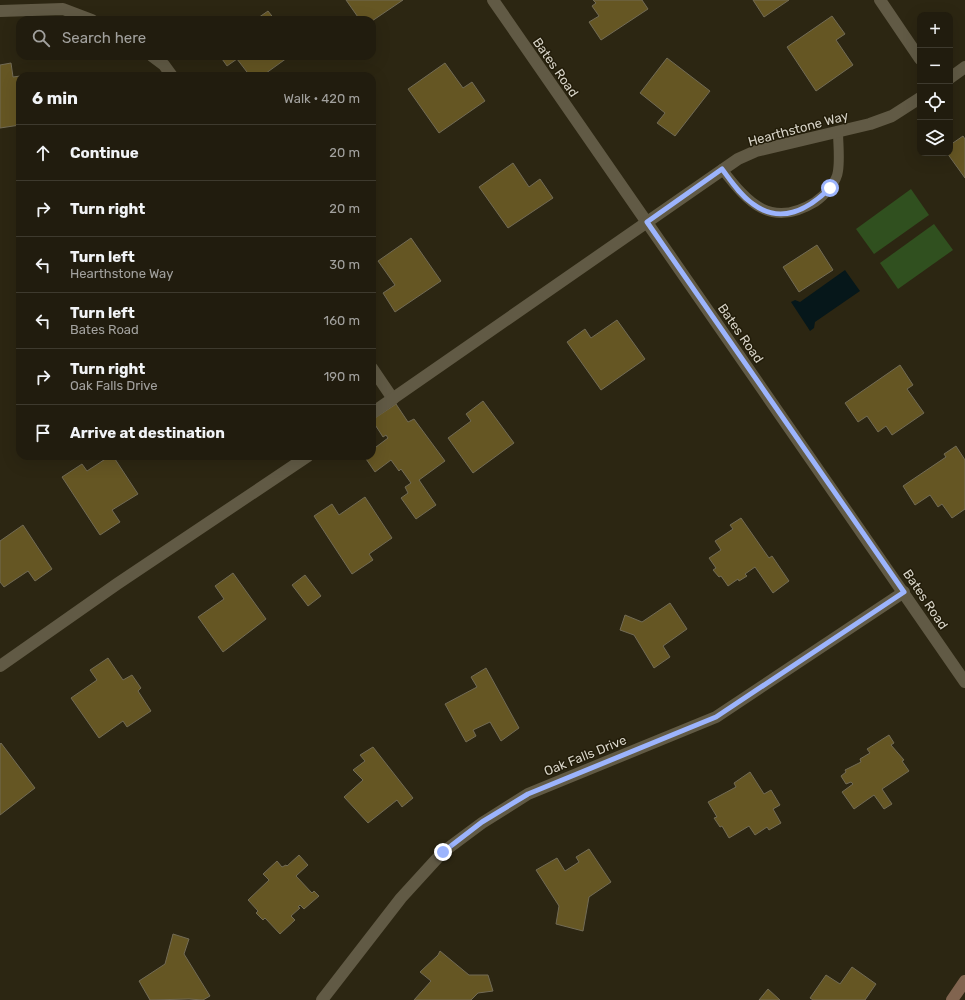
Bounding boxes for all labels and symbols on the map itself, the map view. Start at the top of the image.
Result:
street label: Bates Road [530,35,581,100]
street label: Hearthstone Way [746,108,850,149]
route start [821,179,839,197]
street label: Bates Road [715,301,766,366]
street label: Bates Road [900,567,951,632]
street label: Oak Falls Drive [542,732,629,779]
route end [434,843,452,861]

